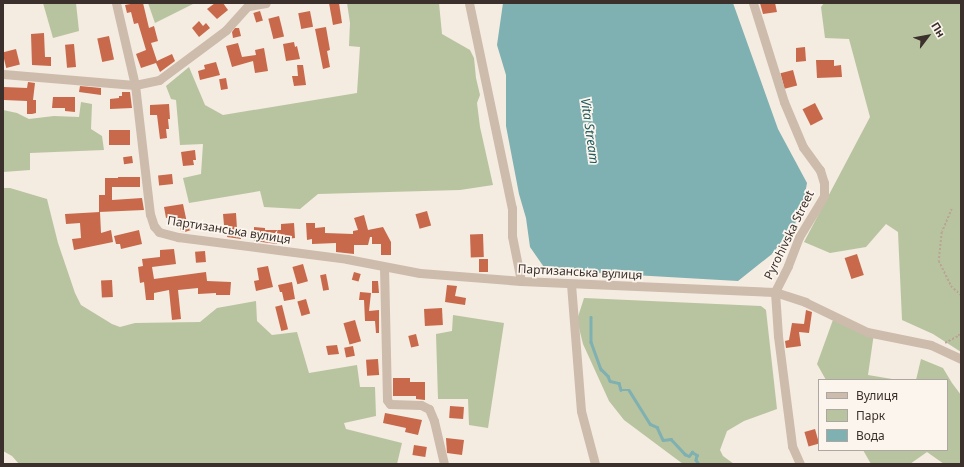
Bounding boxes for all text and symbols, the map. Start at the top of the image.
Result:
north arrow [908,16,948,56]
text: Пн [928,19,949,40]
water label: Vita Stream [578,97,602,165]
street label: Pyrohivska Street [761,188,817,282]
street label: Партизанська вулиця [166,213,292,247]
street label: Партизанська вулиця [517,262,643,282]
legend [818,379,948,451]
text: Вулиця [856,387,898,404]
text: Парк [856,407,885,424]
text: Вода [856,427,885,444]

